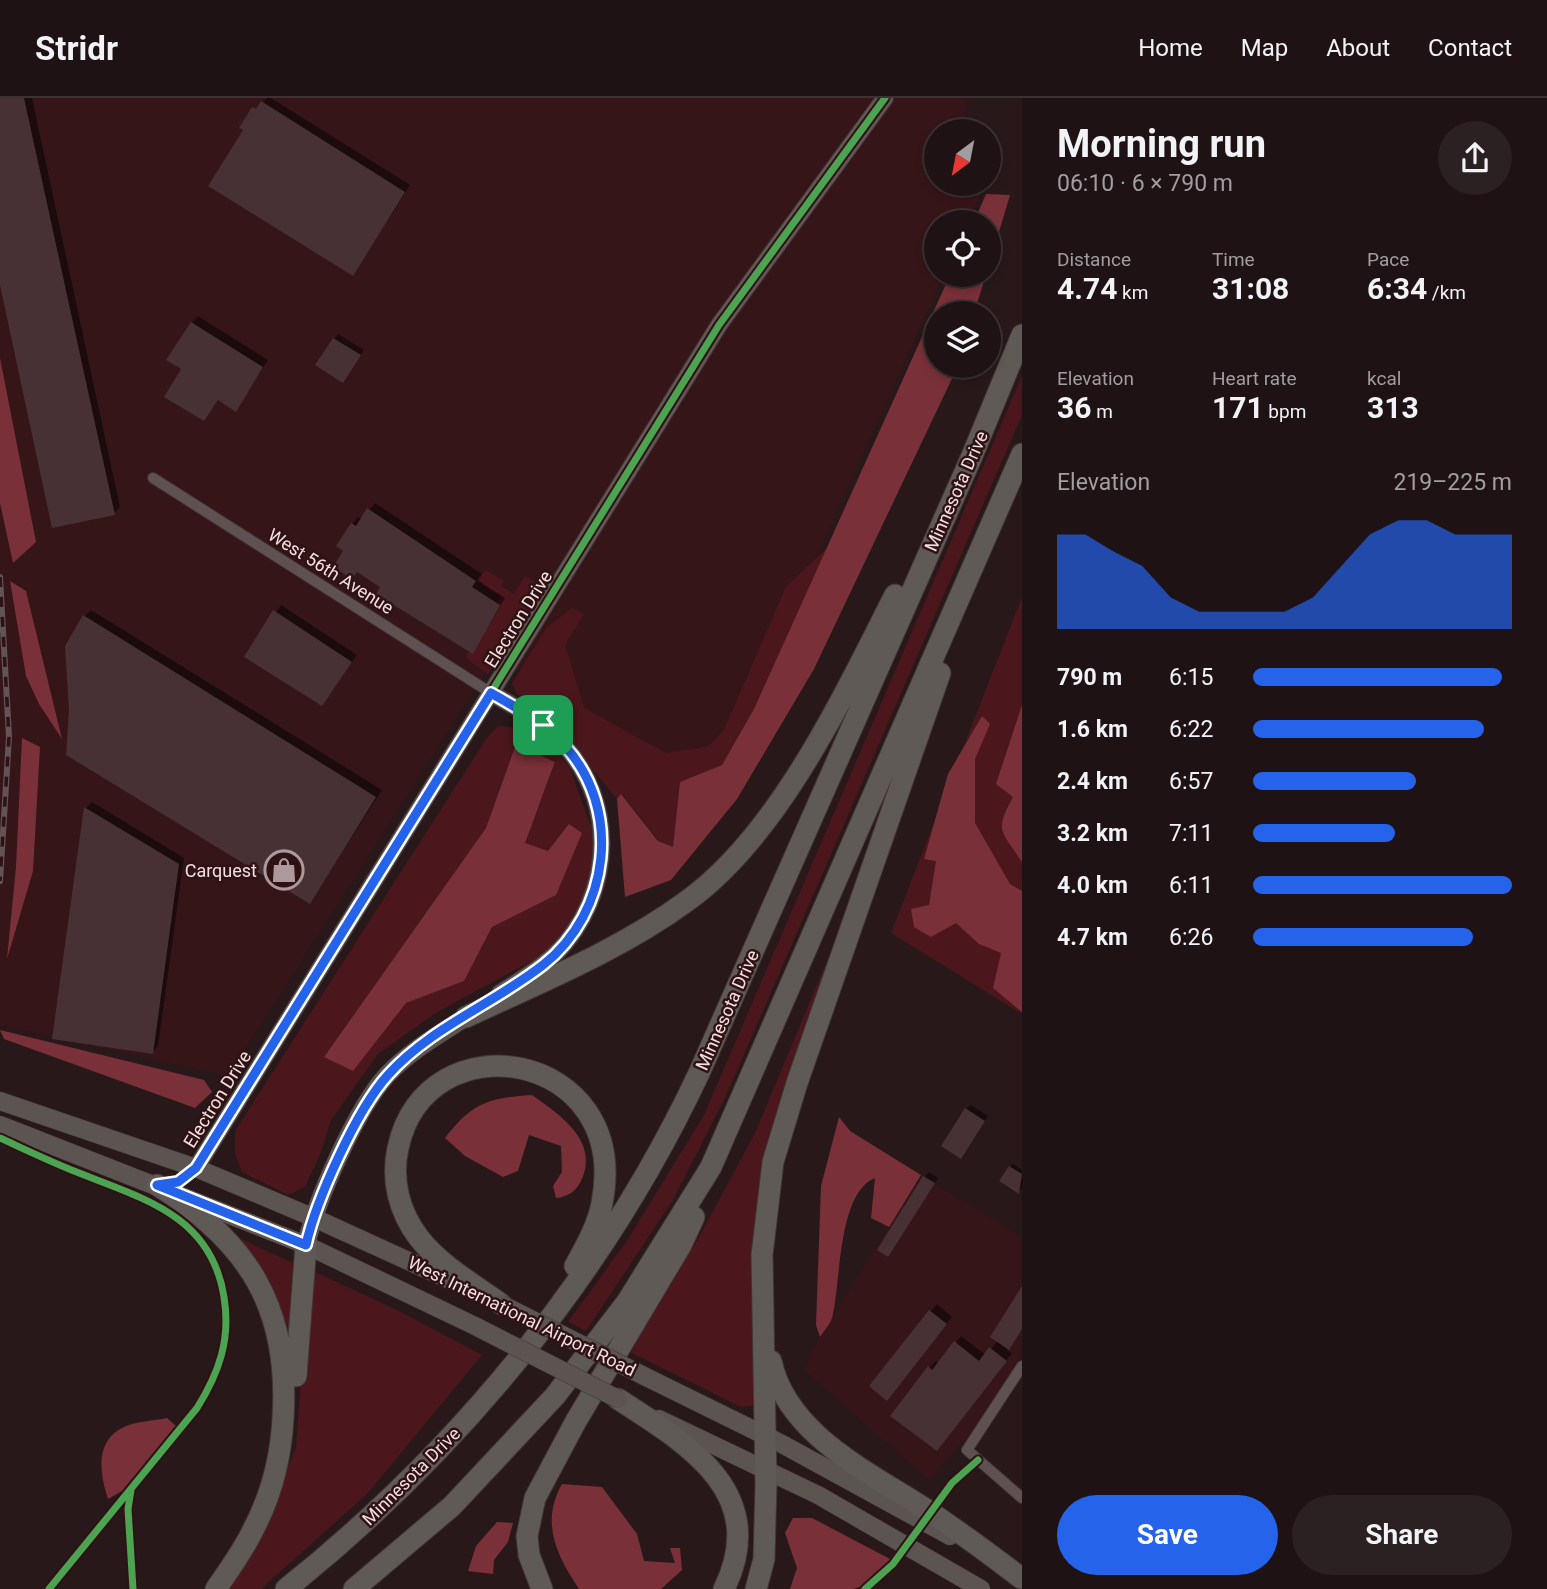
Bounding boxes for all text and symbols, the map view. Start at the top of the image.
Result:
text: Stridr [35,29,118,68]
text: Home [1138,34,1203,62]
text: Map [1241,34,1288,62]
text: About [1326,34,1390,62]
text: Contact [1428,34,1512,62]
north arrow [924,119,1001,196]
map controls [924,119,1001,378]
button: share [1438,121,1512,195]
text: Morning run [1057,122,1266,166]
text: 06:10 · 6 × 790 m [1057,170,1233,197]
button: locate [924,210,1001,287]
text: Distance [1057,248,1131,271]
text: Time [1212,248,1255,271]
text: Pace [1367,248,1409,271]
text: 4.74 [1057,271,1117,306]
text: 31:08 [1212,271,1289,306]
text: 6:34 [1367,271,1427,306]
text: km [1117,281,1148,304]
text: /km [1427,281,1466,304]
button: layers [924,301,1001,378]
text: Elevation [1057,367,1134,390]
text: Heart rate [1212,367,1297,390]
text: kcal [1367,367,1401,390]
text: 36 [1057,390,1091,425]
text: 171 [1212,390,1264,425]
text: 313 [1367,390,1419,425]
text: m [1091,400,1113,423]
text: bpm [1264,400,1306,423]
street label: Minnesota Drive [920,428,992,554]
text: Elevation [1057,469,1150,496]
text: 219–225 m [1393,469,1512,496]
street label: West 56th Avenue [264,524,398,618]
street label: Electron Drive [480,567,556,671]
text: 790 m [1057,664,1122,691]
text: 6:15 [1169,664,1213,691]
pin [513,695,573,755]
icon: arrive [524,706,562,744]
text: 1.6 km [1057,716,1128,743]
text: 6:22 [1169,716,1213,743]
text: 2.4 km [1057,768,1128,795]
text: 6:57 [1169,768,1213,795]
text: 3.2 km [1057,820,1128,847]
text: 7:11 [1169,820,1213,847]
shop icon: Carquest [263,849,305,891]
place label: Carquest [185,860,257,881]
text: 4.0 km [1057,872,1128,899]
text: 6:11 [1169,872,1213,899]
text: 4.7 km [1057,924,1128,951]
text: 6:26 [1169,924,1213,951]
street label: Minnesota Drive [691,947,763,1073]
street label: Electron Drive [179,1047,255,1151]
street label: West International Airport Road [405,1252,639,1380]
street label: Minnesota Drive [358,1423,464,1529]
button: Save [1057,1495,1278,1575]
button: Share [1292,1495,1512,1575]

